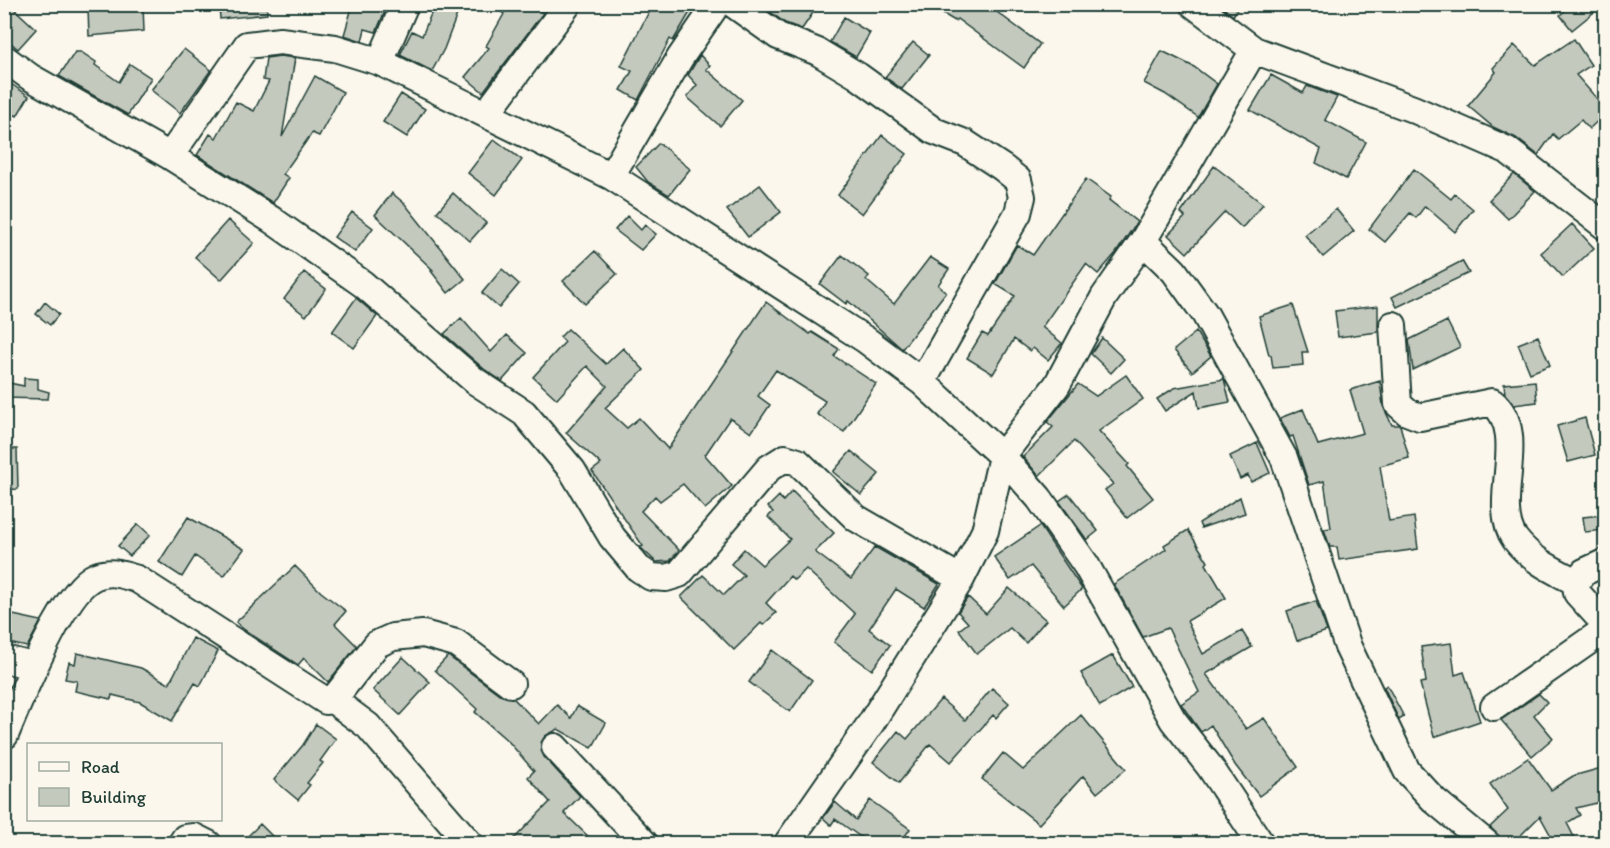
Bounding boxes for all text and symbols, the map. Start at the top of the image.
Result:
legend [27,743,222,821]
text: Road [81,756,120,778]
text: Building [81,786,147,808]

